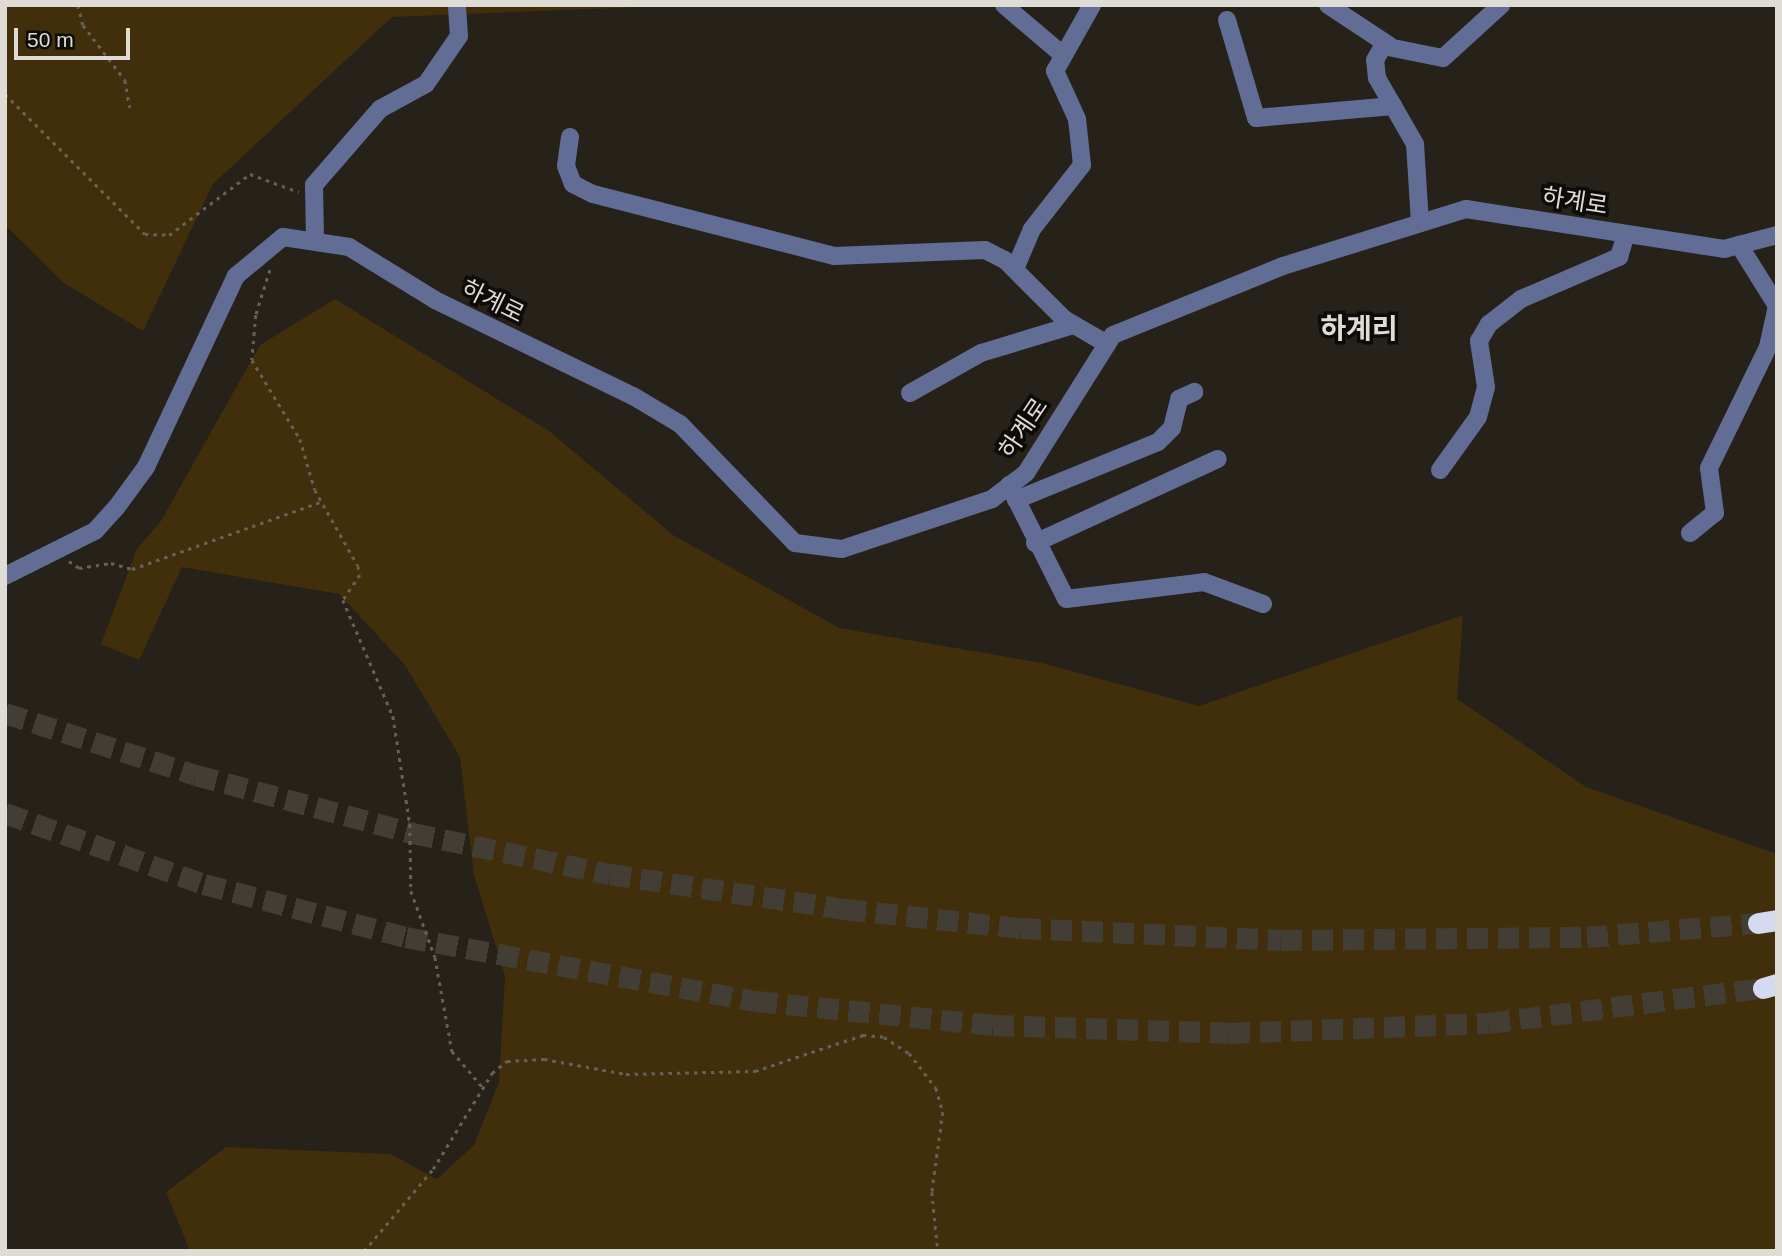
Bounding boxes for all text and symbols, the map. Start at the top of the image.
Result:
scale bar [18,14,133,58]
text: 50 m [27,28,74,51]
street label: 하계로 [1540,182,1610,220]
street label: 하계로 [457,274,529,328]
district label: 하계리 [1320,312,1398,346]
street label: 하계로 [993,392,1053,464]

